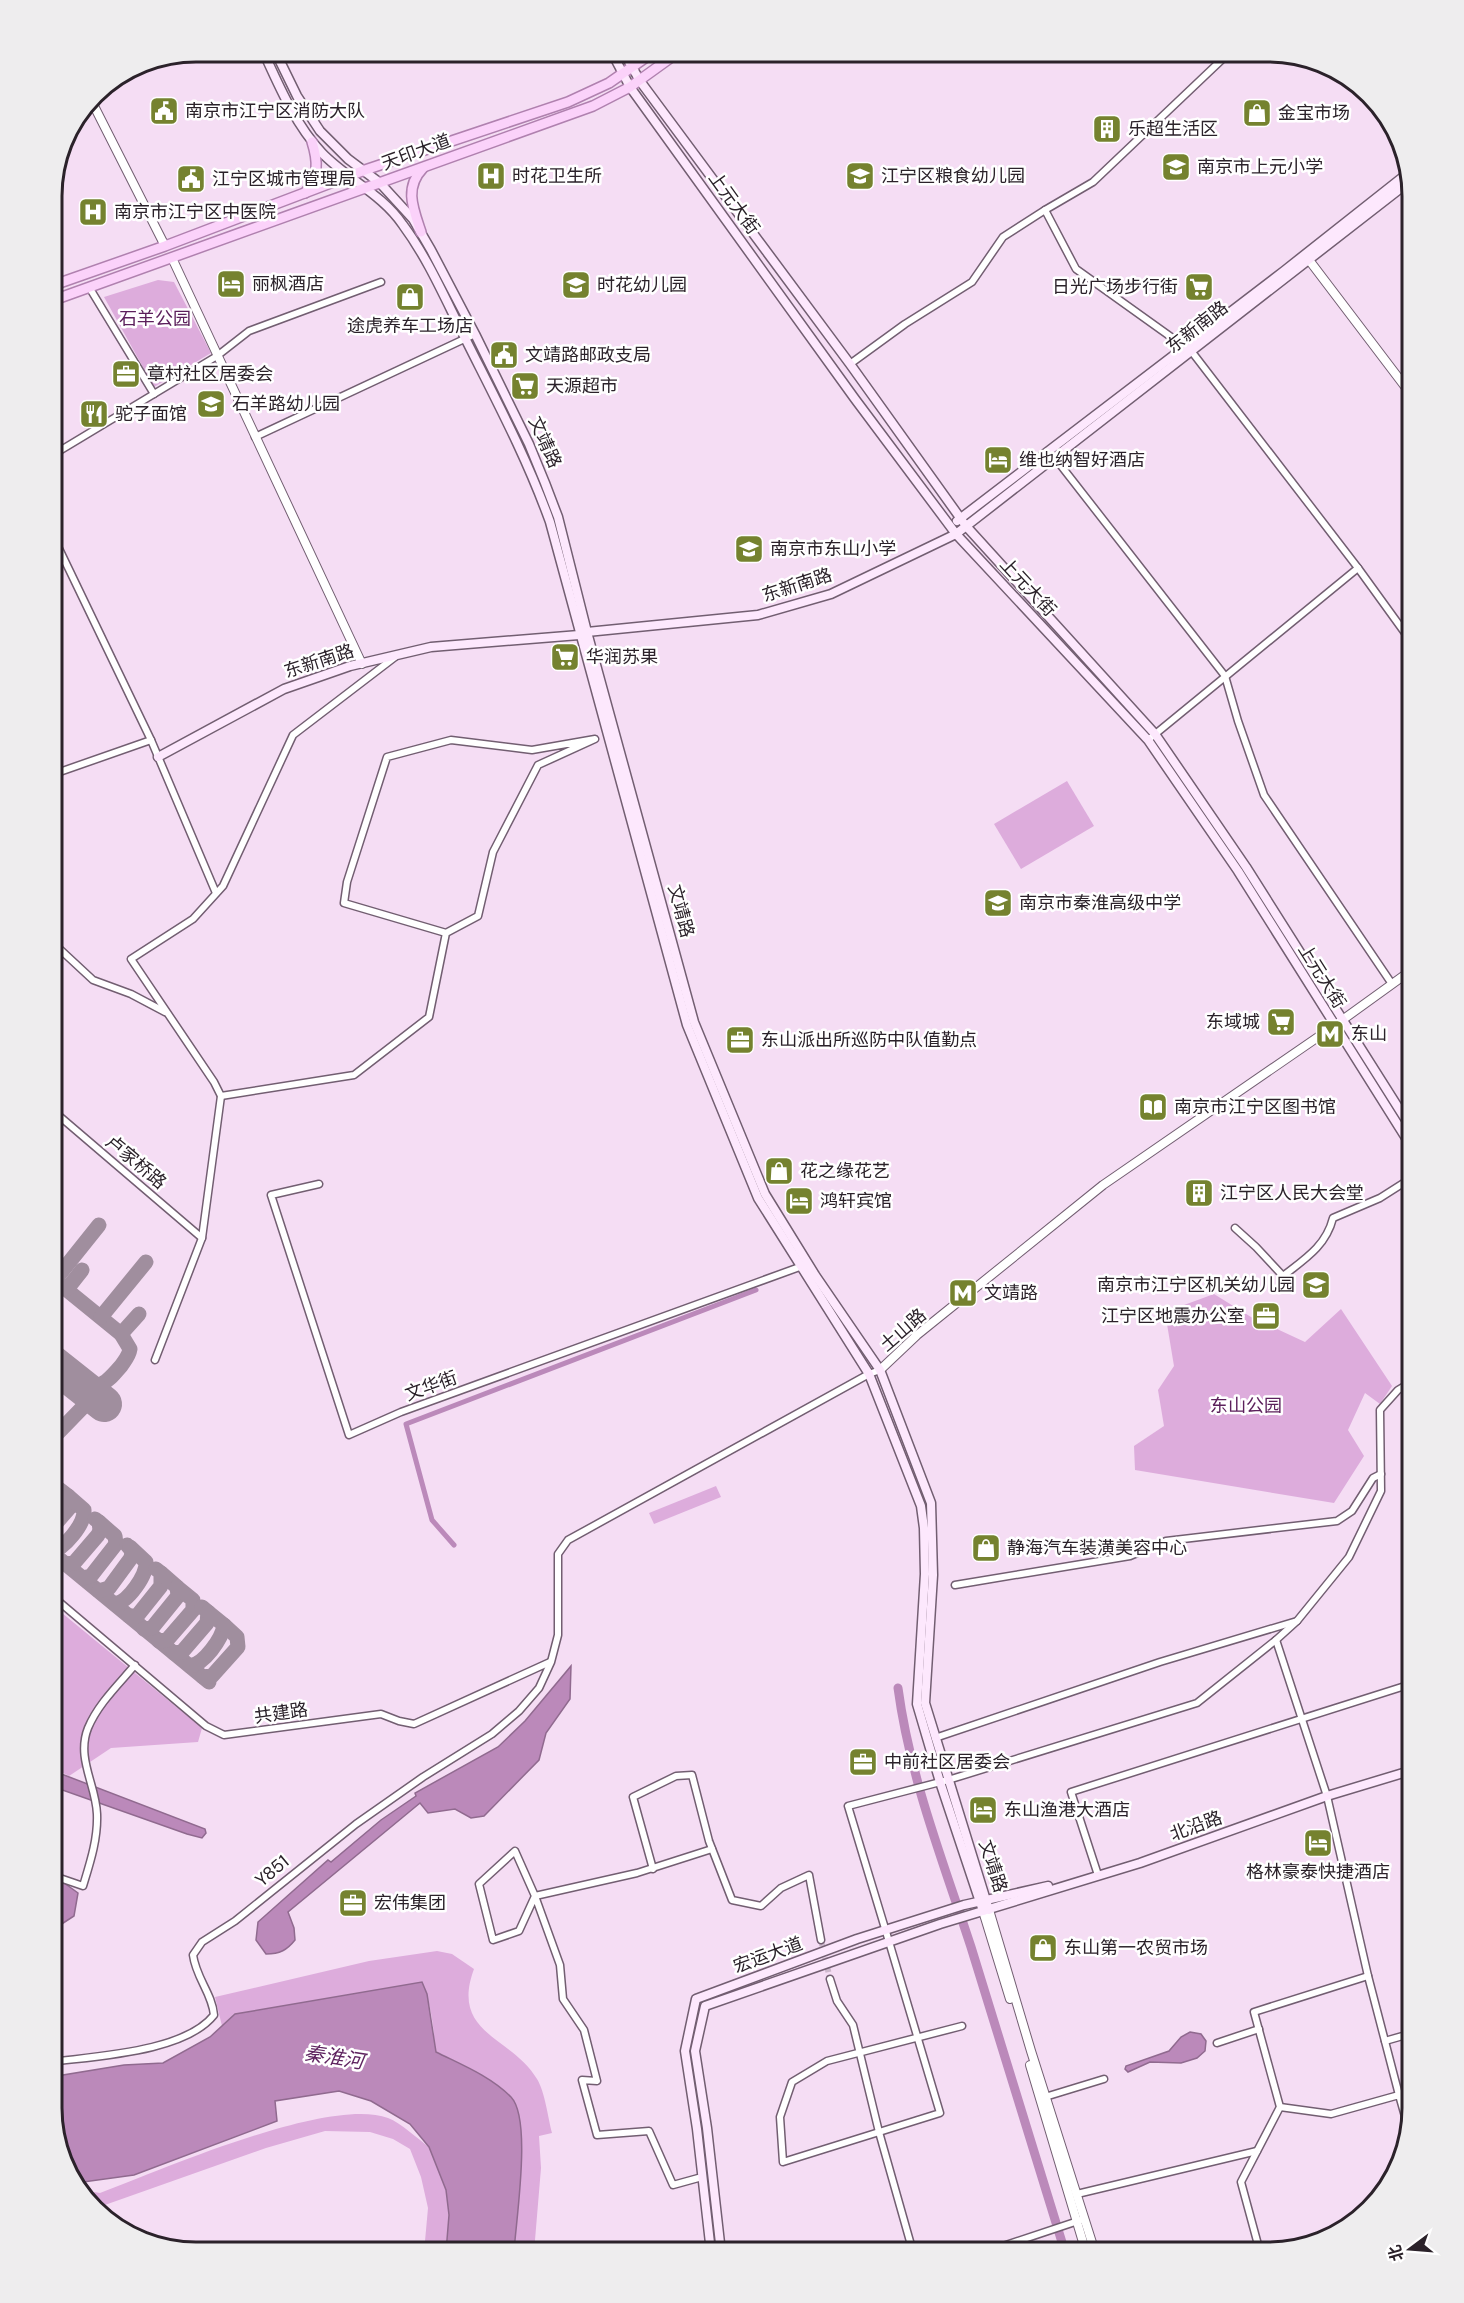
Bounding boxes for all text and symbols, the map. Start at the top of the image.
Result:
public building icon: 南京市江宁区消防大队 [148,95,180,127]
shop icon: 金宝市场 [1241,97,1273,129]
place label: 南京市江宁区消防大队 [185,99,365,123]
place label: 金宝市场 [1278,101,1350,125]
building icon: 乐超生活区 [1091,113,1123,145]
place label: 乐超生活区 [1128,117,1218,141]
street label: 天印大道 [378,128,454,176]
school or university icon: 南京市上元小学 [1160,151,1192,183]
place label: 南京市上元小学 [1197,155,1323,179]
hospital icon: 时花卫生所 [475,160,507,192]
school or university icon: 江宁区粮食幼儿园 [844,160,876,192]
public building icon: 江宁区城市管理局 [175,163,207,195]
place label: 时花卫生所 [512,164,602,188]
place label: 江宁区粮食幼儿园 [881,164,1025,188]
place label: 江宁区城市管理局 [212,167,356,191]
street label: 上元大街 [703,167,765,239]
hospital icon: 南京市江宁区中医院 [77,196,109,228]
place label: 南京市江宁区中医院 [114,200,276,224]
hotel icon: 丽枫酒店 [215,268,247,300]
school or university icon: 时花幼儿园 [560,269,592,301]
supermarket icon: 日光广场步行街 [1183,271,1215,303]
place label: 丽枫酒店 [252,272,324,296]
place label: 时花幼儿园 [597,273,687,297]
place label: 日光广场步行街 [1052,275,1178,299]
shop icon: 途虎养车工场店 [394,281,426,313]
street label: 东新南路 [1161,295,1233,359]
park label: 石羊公园 [119,307,191,331]
place label: 途虎养车工场店 [347,314,473,338]
public building icon: 文靖路邮政支局 [488,339,520,371]
place label: 文靖路邮政支局 [525,343,651,367]
office icon: 章村社区居委会 [110,358,142,390]
place label: 章村社区居委会 [147,362,273,386]
supermarket icon: 天源超市 [509,370,541,402]
place label: 天源超市 [546,374,618,398]
school or university icon: 石羊路幼儿园 [195,388,227,420]
place label: 石羊路幼儿园 [232,392,340,416]
restaurant icon: 驼子面馆 [78,398,110,430]
place label: 驼子面馆 [115,402,187,426]
street label: 文靖路 [523,412,567,472]
hotel icon: 维也纳智好酒店 [982,444,1014,476]
place label: 维也纳智好酒店 [1019,448,1145,472]
school or university icon: 南京市东山小学 [733,533,765,565]
place label: 南京市东山小学 [770,537,896,561]
street label: 上元大街 [995,552,1061,622]
street label: 东新南路 [759,562,835,608]
street label: 东新南路 [281,638,357,684]
supermarket icon: 华润苏果 [549,641,581,673]
place label: 华润苏果 [586,645,658,669]
street label: 文靖路 [662,882,700,940]
school or university icon: 南京市秦淮高级中学 [982,887,1014,919]
place label: 南京市秦淮高级中学 [1019,891,1181,915]
street label: 上元大街 [1293,939,1351,1013]
supermarket icon: 东域城 [1265,1006,1297,1038]
place label: 东域城 [1206,1010,1260,1034]
metro station icon: 东山 [1314,1018,1346,1050]
place label: 东山 [1351,1022,1387,1046]
office icon: 东山派出所巡防中队值勤点 [724,1024,756,1056]
place label: 东山派出所巡防中队值勤点 [761,1028,977,1052]
library icon: 南京市江宁区图书馆 [1137,1091,1169,1123]
place label: 南京市江宁区图书馆 [1174,1095,1336,1119]
street label: 卢家桥路 [101,1130,171,1194]
shop icon: 花之缘花艺 [763,1155,795,1187]
place label: 花之缘花艺 [800,1159,890,1183]
building icon: 江宁区人民大会堂 [1183,1177,1215,1209]
place label: 江宁区人民大会堂 [1220,1181,1364,1205]
hotel icon: 鸿轩宾馆 [783,1185,815,1217]
place label: 鸿轩宾馆 [820,1189,892,1213]
school or university icon: 南京市江宁区机关幼儿园 [1300,1269,1332,1301]
place label: 南京市江宁区机关幼儿园 [1097,1273,1295,1297]
metro station icon: 文靖路 [947,1277,979,1309]
place label: 文靖路 [984,1281,1038,1305]
office icon: 江宁区地震办公室 [1250,1300,1282,1332]
street label: 土山路 [875,1303,931,1357]
place label: 江宁区地震办公室 [1101,1304,1245,1328]
street label: 文华街 [402,1365,460,1407]
park label: 东山公园 [1210,1394,1282,1418]
shop icon: 静海汽车装潢美容中心 [970,1532,1002,1564]
place label: 静海汽车装潢美容中心 [1007,1536,1187,1560]
street label: 共建路 [253,1697,309,1729]
office icon: 中前社区居委会 [847,1746,879,1778]
place label: 中前社区居委会 [884,1750,1010,1774]
hotel icon: 东山渔港大酒店 [967,1794,999,1826]
place label: 东山渔港大酒店 [1004,1798,1130,1822]
street label: 北沿路 [1167,1805,1225,1847]
hotel icon: 格林豪泰快捷酒店 [1302,1827,1334,1859]
street label: 文靖路 [973,1837,1013,1895]
street label: Y851 [250,1850,294,1892]
place label: 格林豪泰快捷酒店 [1246,1860,1390,1884]
office icon: 宏伟集团 [337,1887,369,1919]
place label: 宏伟集团 [374,1891,446,1915]
street label: 宏运大道 [730,1931,806,1979]
shop icon: 东山第一农贸市场 [1027,1932,1059,1964]
place label: 东山第一农贸市场 [1064,1936,1208,1960]
water label: 秦淮河 [302,2039,370,2075]
north arrow [1380,2219,1440,2279]
text: 北 [1384,2242,1408,2264]

